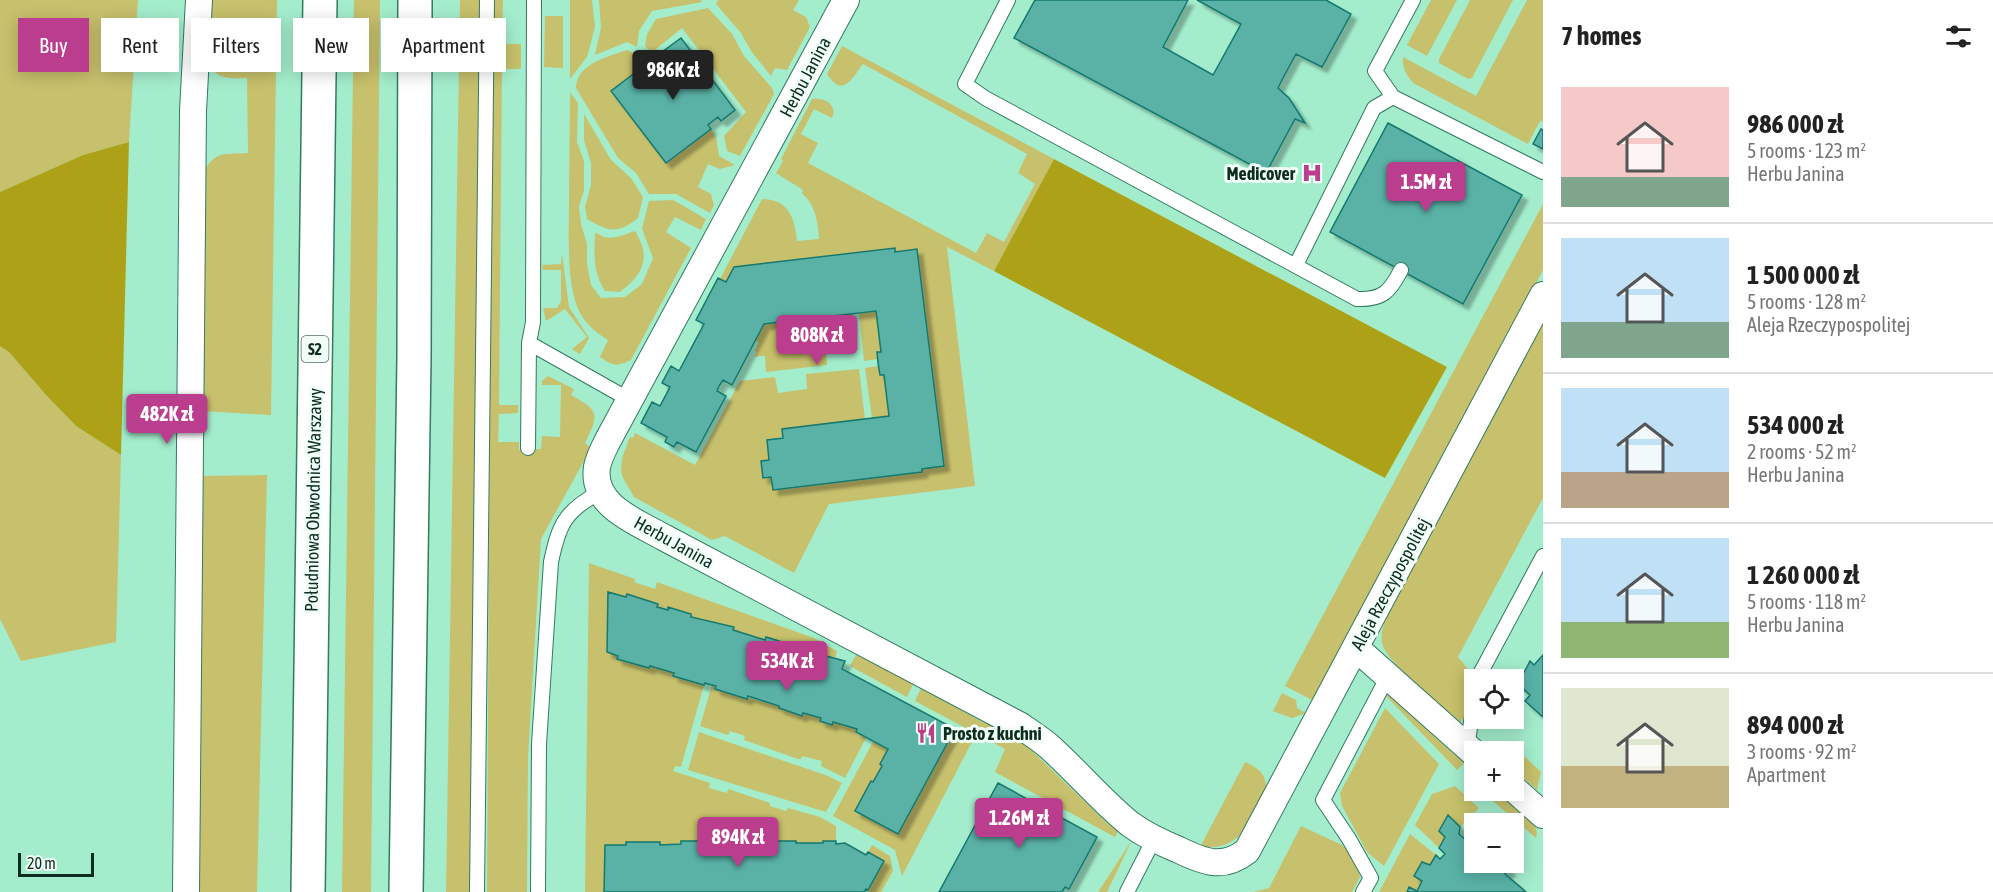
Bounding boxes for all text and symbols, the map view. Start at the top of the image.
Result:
chip: Buy [18,18,89,72]
chip: Rent [101,18,179,72]
chip: Filters [191,18,281,72]
chip: New [293,18,369,72]
chip: Apartment [381,18,506,72]
icon: filters [1942,20,1975,53]
text: 7 homes [1561,21,1641,51]
street label: Herbu Janina [775,33,835,121]
pin: 986K zł [618,50,728,101]
text: 986K zł [646,58,700,81]
text: 986 000 zł [1747,109,1844,139]
icon: home [1609,111,1681,183]
text: 5 rooms · 123 m² [1747,139,1866,162]
hospital icon: Medicover [1300,161,1324,185]
pin: 1.5M zł [1371,162,1481,213]
text: Herbu Janina [1747,162,1844,185]
place label: Medicover [1227,163,1296,184]
text: 1.5M zł [1401,170,1452,193]
text: 1 500 000 zł [1747,260,1859,290]
icon: home [1609,262,1681,334]
text: 5 rooms · 128 m² [1747,290,1866,313]
text: Aleja Rzeczypospolitej [1747,313,1910,336]
pin: 808K zł [762,315,872,366]
text: 808K zł [790,323,844,346]
road number: S2 [302,336,328,362]
street label: Południowa Obwodnica Warszawy [301,388,325,612]
pin: 482K zł [112,394,222,445]
text: 482K zł [140,402,194,425]
text: 534 000 zł [1747,410,1844,440]
icon: home [1609,412,1681,484]
text: 2 rooms · 52 m² [1747,440,1857,463]
text: Herbu Janina [1747,463,1844,486]
street label: Herbu Janina [631,512,717,572]
street label: Aleja Rzeczypospolitej [1346,514,1434,654]
text: 1 260 000 zł [1747,560,1859,590]
icon: home [1609,562,1681,634]
text: 5 rooms · 118 m² [1747,590,1866,613]
text: Herbu Janina [1747,613,1844,636]
pin: 534K zł [732,641,842,692]
text: 534K zł [760,649,814,672]
map controls [1464,669,1524,873]
button: locate [1464,669,1524,729]
text: 894 000 zł [1747,710,1844,740]
icon: home [1609,712,1681,784]
restaurant icon: Prosto z kuchni [914,721,938,745]
place label: Prosto z kuchni [943,723,1042,744]
text: 3 rooms · 92 m² [1747,740,1857,763]
button: + [1464,741,1524,801]
text: Apartment [1747,763,1826,786]
pin: 1.26M zł [957,798,1081,849]
text: 1.26M zł [989,806,1049,829]
button: − [1464,813,1524,873]
pin: 894K zł [683,817,793,868]
text: 894K zł [711,825,765,848]
scale bar [18,850,94,878]
text: 20 m [27,854,56,872]

